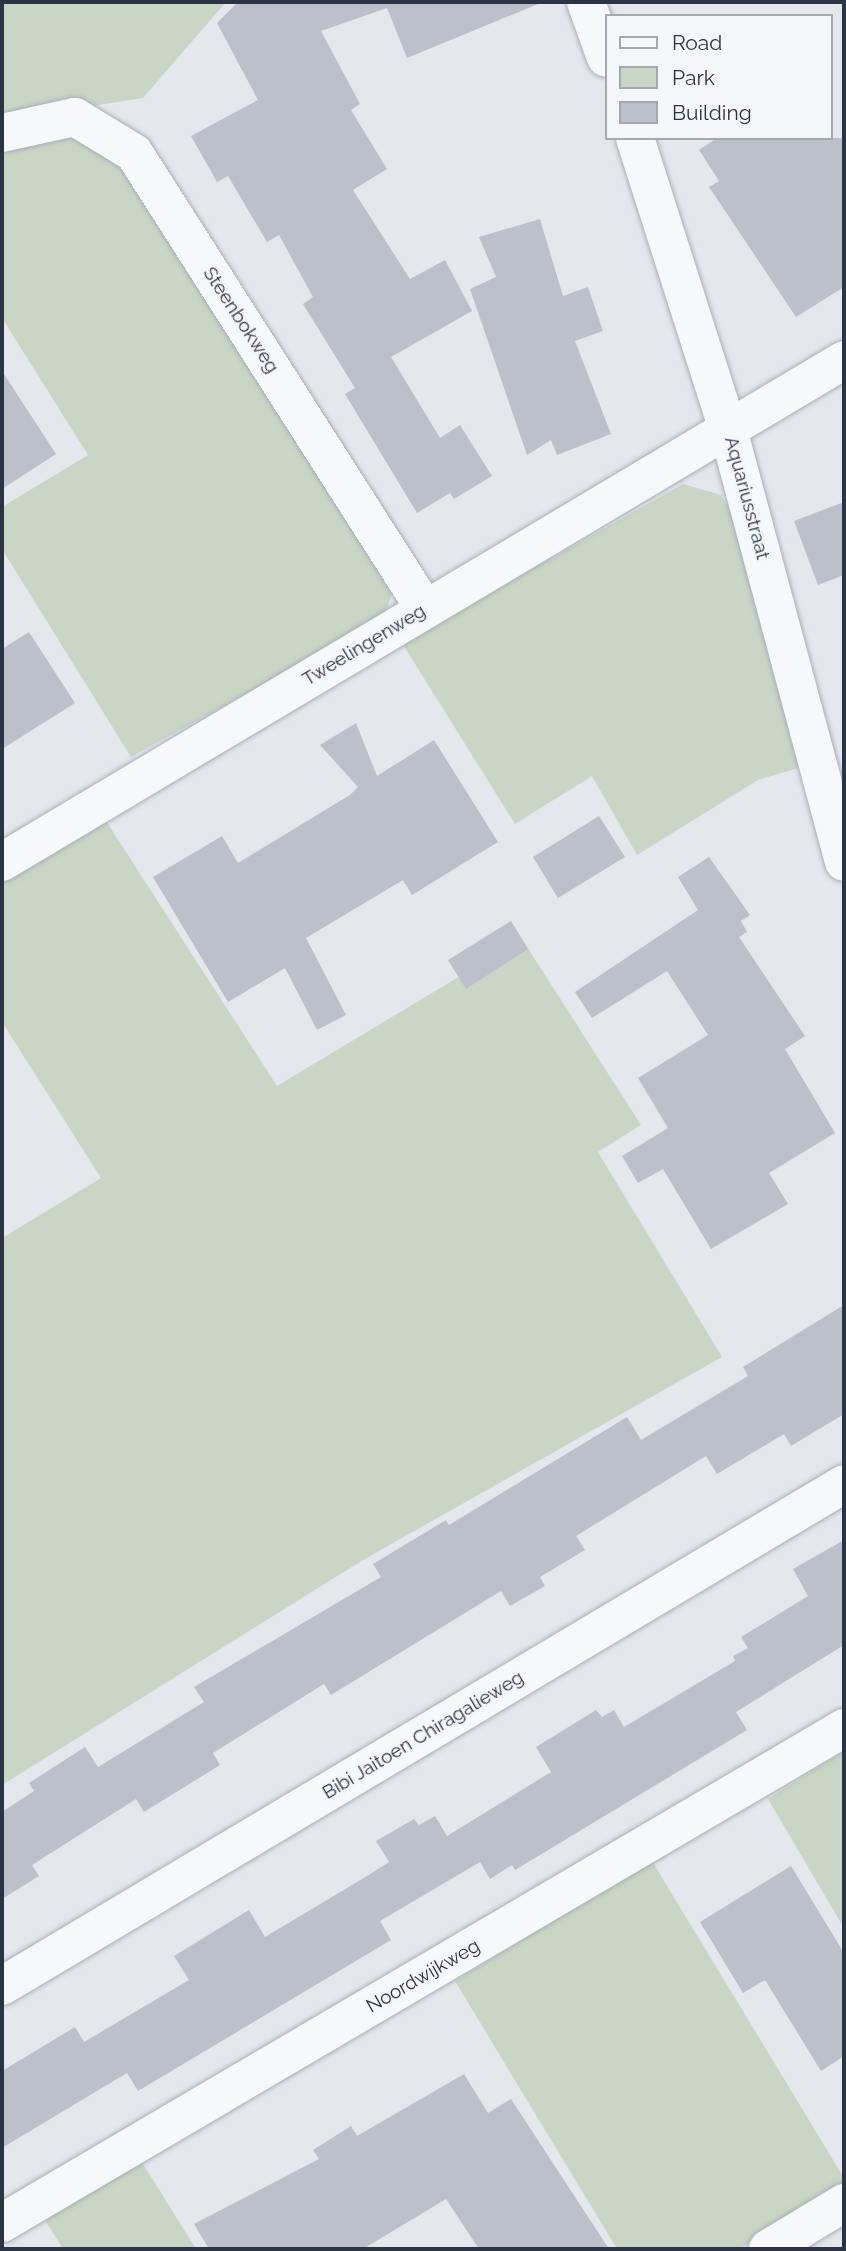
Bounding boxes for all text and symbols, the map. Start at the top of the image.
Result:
legend [604,14,832,140]
text: Road [672,30,722,55]
text: Park [672,65,715,90]
text: Building [672,100,752,125]
street label: Steenbokweg [198,263,284,377]
street label: Aquariusstraat [720,434,774,562]
street label: Tweelingenweg [298,599,430,691]
street label: Bibi Jaitoen Chiragalieweg [318,1666,528,1804]
street label: Noordwijkweg [362,1934,484,2018]

